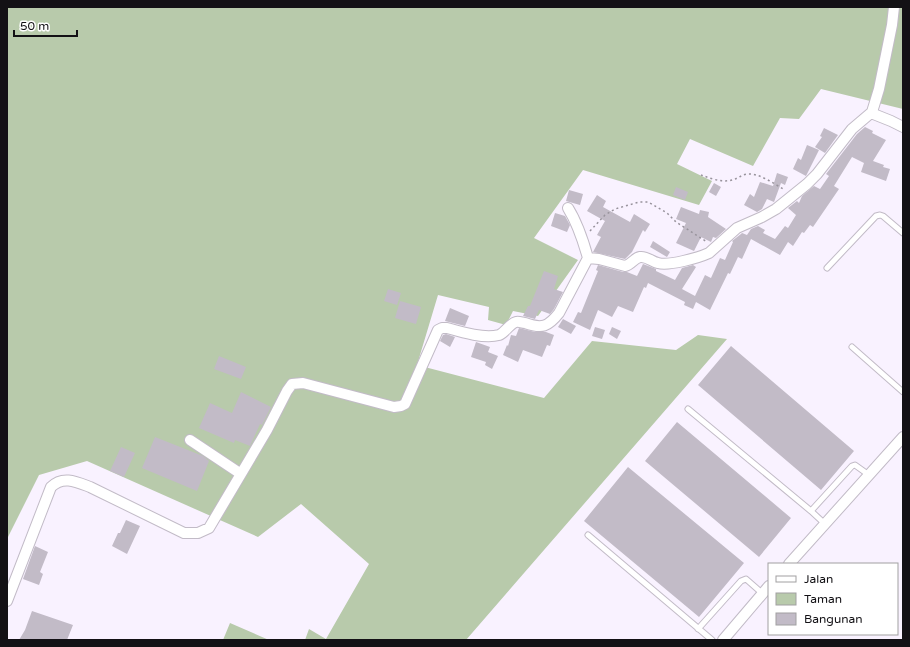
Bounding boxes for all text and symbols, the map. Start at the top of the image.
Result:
scale bar [14,12,77,38]
text: 50 m [20,19,49,33]
legend [768,563,898,635]
text: Jalan [804,572,833,586]
text: Taman [804,592,842,606]
text: Bangunan [804,612,863,626]

